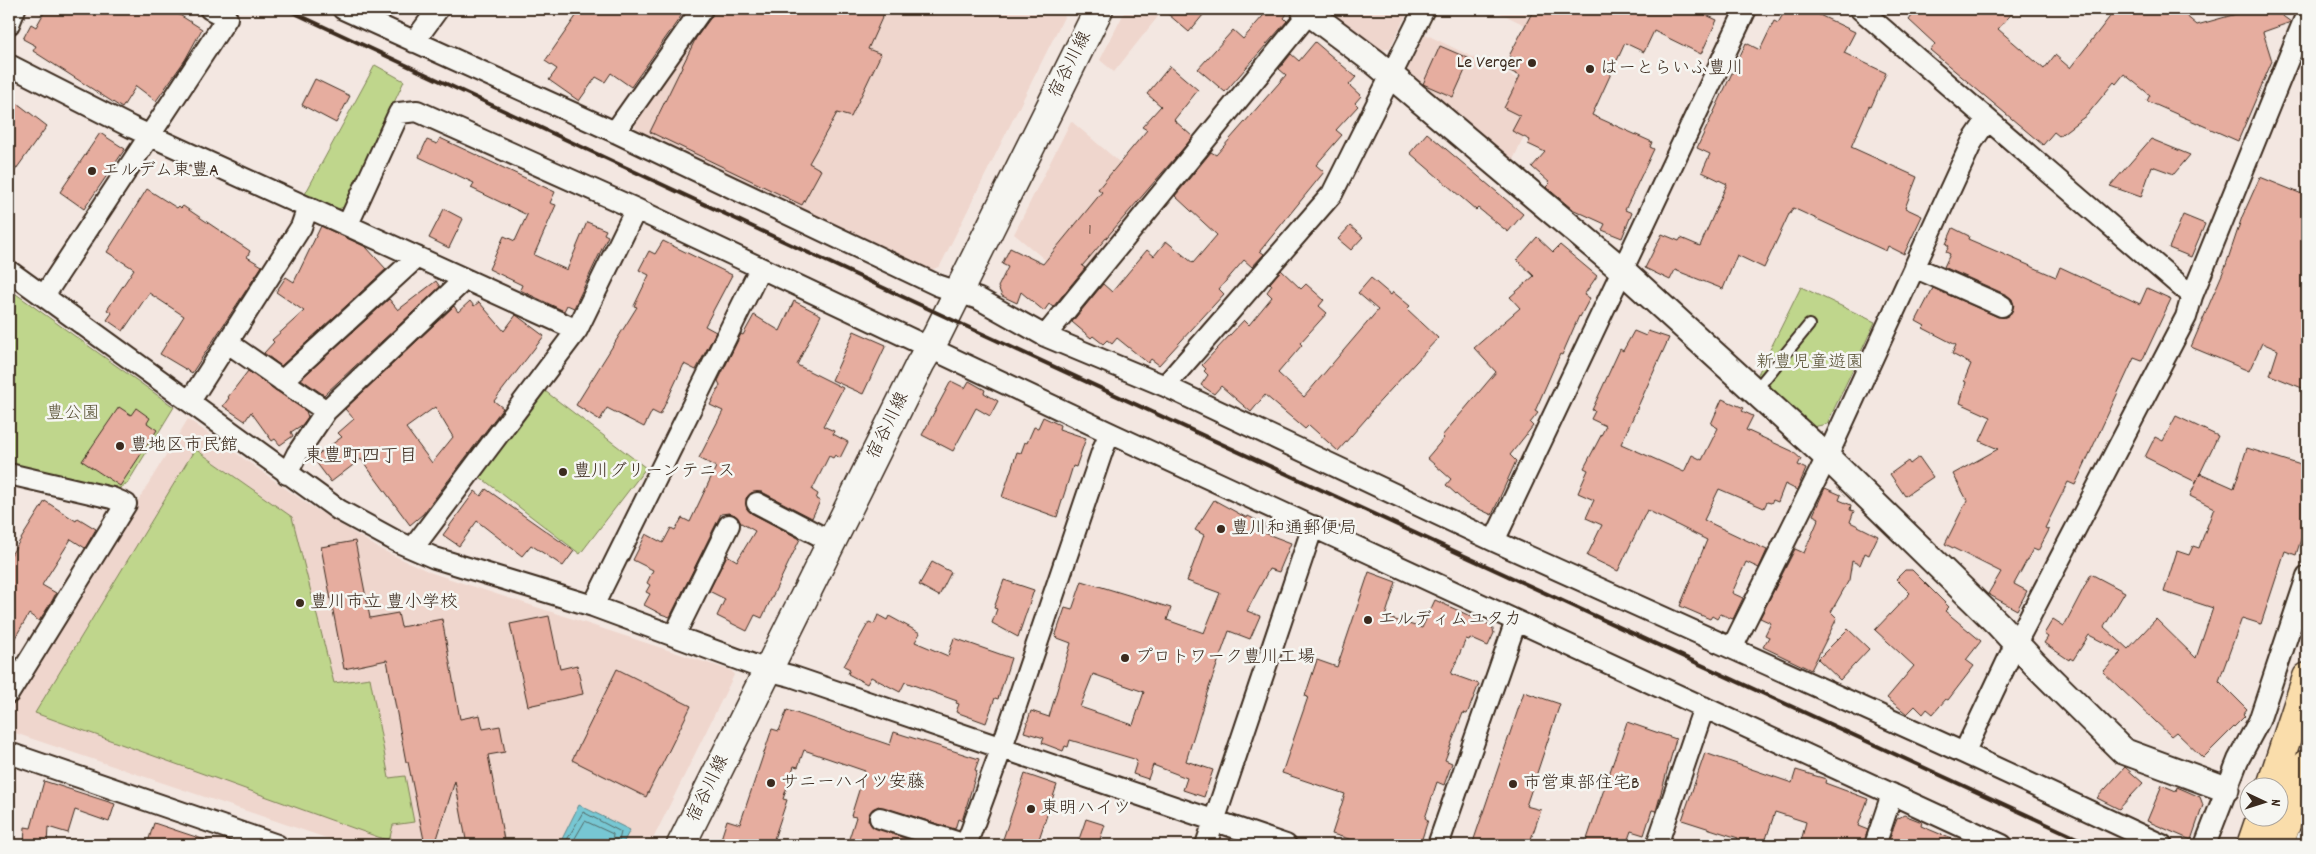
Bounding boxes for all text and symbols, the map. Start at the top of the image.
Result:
street label: 宿谷川線 [1044,27,1098,103]
place label: Le Verger [1457,51,1522,76]
marker: Le Verger [1526,57,1538,69]
place label: はーとらいふ豊川 [1600,57,1744,82]
marker: はーとらいふ豊川 [1584,63,1596,75]
place label: エルデム東豊A [102,159,219,184]
marker: エルデム東豊A [86,165,98,177]
house number: 1 [1088,220,1092,242]
park label: 新豊児童遊園 [1756,351,1864,376]
street label: 宿谷川線 [862,388,916,464]
park label: 豊公園 [46,402,100,427]
place label: 豊地区市民館 [130,434,238,459]
marker: 豊地区市民館 [114,440,126,452]
district label: 東豊町四丁目 [304,444,418,471]
place label: 豊川グリーンテニス [573,460,735,485]
marker: 豊川グリーンテニス [557,466,569,478]
place label: 豊川和通郵便局 [1231,517,1357,542]
marker: 豊川和通郵便局 [1215,523,1227,535]
place label: 豊川市立 豊小学校 [310,591,458,616]
marker: 豊川市立 豊小学校 [294,597,306,609]
place label: エルディムユタカ [1378,608,1522,633]
marker: エルディムユタカ [1362,614,1374,626]
place label: プロトワーク豊川工場 [1135,646,1315,671]
marker: プロトワーク豊川工場 [1119,652,1131,664]
street label: 宿谷川線 [682,751,736,827]
place label: サニーハイツ安藤 [781,771,925,796]
place label: 市営東部住宅B [1523,772,1640,797]
north arrow [2238,776,2288,826]
marker: サニーハイツ安藤 [765,777,777,789]
marker: 市営東部住宅B [1507,778,1519,790]
place label: 東明ハイツ [1041,797,1131,822]
text: N [2265,799,2285,807]
marker: 東明ハイツ [1025,803,1037,815]

